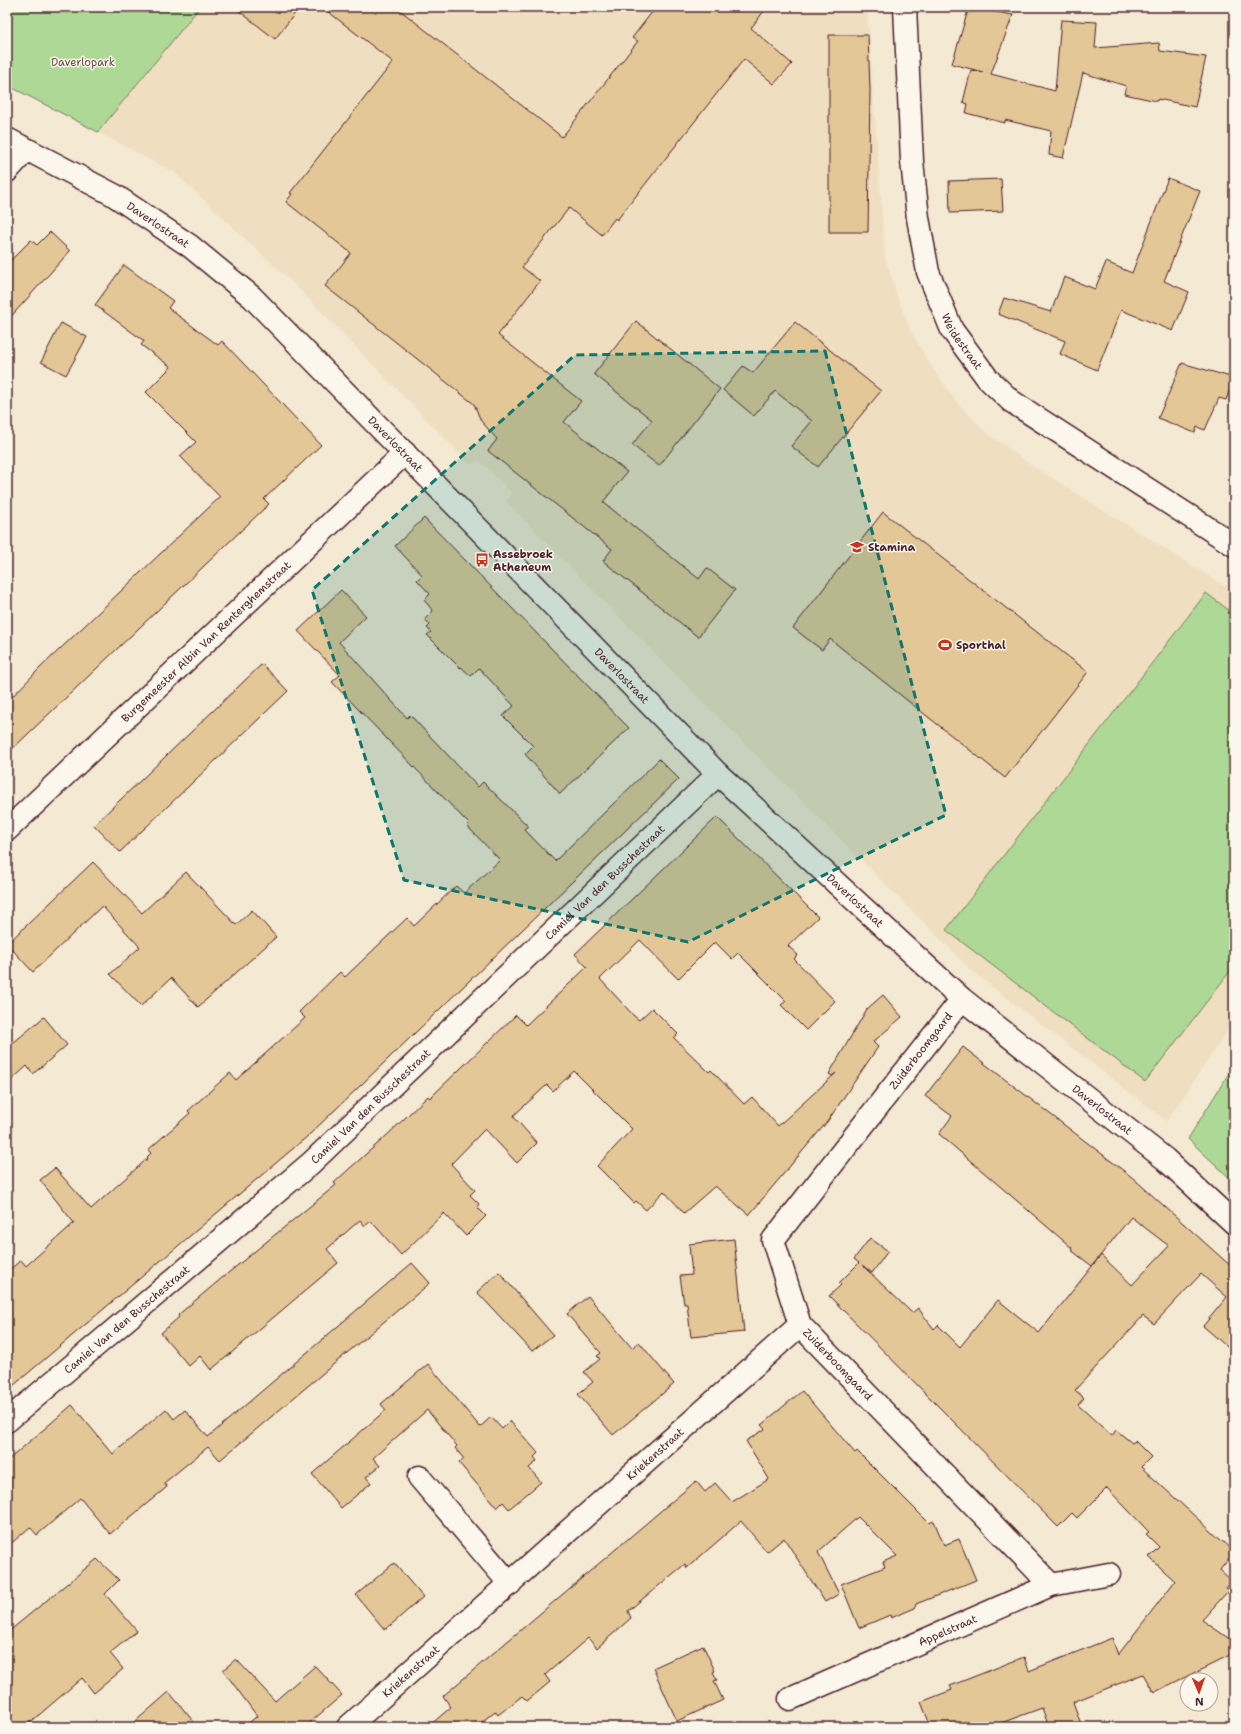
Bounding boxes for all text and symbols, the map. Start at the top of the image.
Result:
park label: Daverlopark [51,55,115,70]
street label: Daverlostraat [124,198,193,251]
street label: Weidestraat [938,311,986,373]
street label: Daverlostraat [365,413,426,475]
school or university icon: Stamina [849,539,865,555]
place label: Stamina [868,540,916,555]
place label: Assebroek Atheneum [493,547,553,575]
bus stop icon: Assebroek Atheneum [474,552,490,568]
street label: Burgemeester Albin Van Renterghemstraat [118,557,294,726]
sports icon: Sporthal [937,637,953,653]
place label: Sporthal [956,638,1006,653]
street label: Daverlostraat [591,644,653,707]
street label: Camiel Van den Busschestraat [542,821,668,943]
street label: Daverlostraat [823,870,887,931]
street label: Zuiderboomgaard [886,1009,956,1093]
street label: Camiel Van den Busschestraat [307,1045,434,1167]
street label: Daverlostraat [1069,1081,1136,1138]
street label: Camiel Van den Busschestraat [61,1262,193,1377]
street label: Zuiderboomgaard [800,1325,876,1403]
street label: Kriekenstraat [623,1424,687,1483]
street label: Appelstraat [916,1611,979,1650]
street label: Kriekenstraat [379,1641,443,1701]
north arrow [1179,1672,1219,1712]
text: N [1194,1694,1204,1709]

